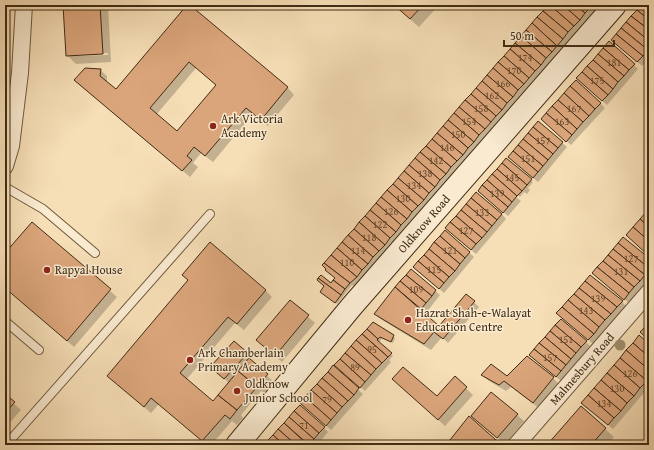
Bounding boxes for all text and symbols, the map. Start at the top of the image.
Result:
scale bar [504,22,614,48]
text: 50 m [510,27,534,44]
house number: 174 [518,50,532,65]
house number: 181 [607,55,621,70]
house number: 170 [507,63,521,78]
house number: 175 [590,73,604,88]
house number: 166 [496,76,510,91]
house number: 162 [485,88,499,103]
house number: 158 [474,101,488,116]
house number: 167 [567,101,581,116]
place label: Ark Victoria Academy [221,110,283,141]
house number: 154 [462,114,476,129]
house number: 163 [555,114,569,129]
marker: Ark Victoria Academy [208,121,218,131]
house number: 150 [451,127,465,142]
house number: 157 [536,133,550,148]
house number: 146 [440,140,454,155]
house number: 151 [521,151,535,166]
house number: 142 [429,153,443,168]
house number: 138 [418,166,432,181]
house number: 145 [505,170,519,185]
house number: 134 [407,178,421,193]
house number: 139 [490,186,504,201]
street label: Oldknow Road [394,190,454,256]
house number: 130 [396,191,410,206]
house number: 126 [384,204,398,219]
house number: 133 [475,205,489,220]
house number: 122 [373,217,387,232]
house number: 127 [459,223,473,238]
house number: 118 [362,230,376,245]
house number: 114 [351,243,365,258]
house number: 121 [443,243,457,258]
house number: 127 [624,251,638,266]
house number: 110 [340,255,354,270]
place label: Rapyal House [55,261,123,278]
house number: 115 [427,262,441,277]
house number: 131 [614,264,628,279]
marker: Rapyal House [42,265,52,275]
house number: 109 [409,282,423,297]
house number: 139 [591,291,605,306]
house number: 143 [579,303,593,318]
place label: Hazrat Shah-e-Walayat Education Centre [416,304,532,335]
marker: Hazrat Shah-e-Walayat Education Centre [403,315,413,325]
street label: Malmesbury Road [546,329,618,408]
house number: 151 [559,332,573,347]
house number: 95 [367,342,377,357]
place label: Ark Chamberlain Primary Academy [198,344,288,375]
house number: 157 [543,350,557,365]
marker: Ark Chamberlain Primary Academy [185,355,195,365]
house number: 89 [350,360,360,375]
house number: 126 [623,366,637,381]
place label: Oldknow Junior School [243,375,313,406]
house number: 130 [610,381,624,396]
marker: Oldknow Junior School [232,386,242,396]
house number: 79 [322,392,332,407]
house number: 134 [597,396,611,411]
house number: 71 [299,418,309,433]

